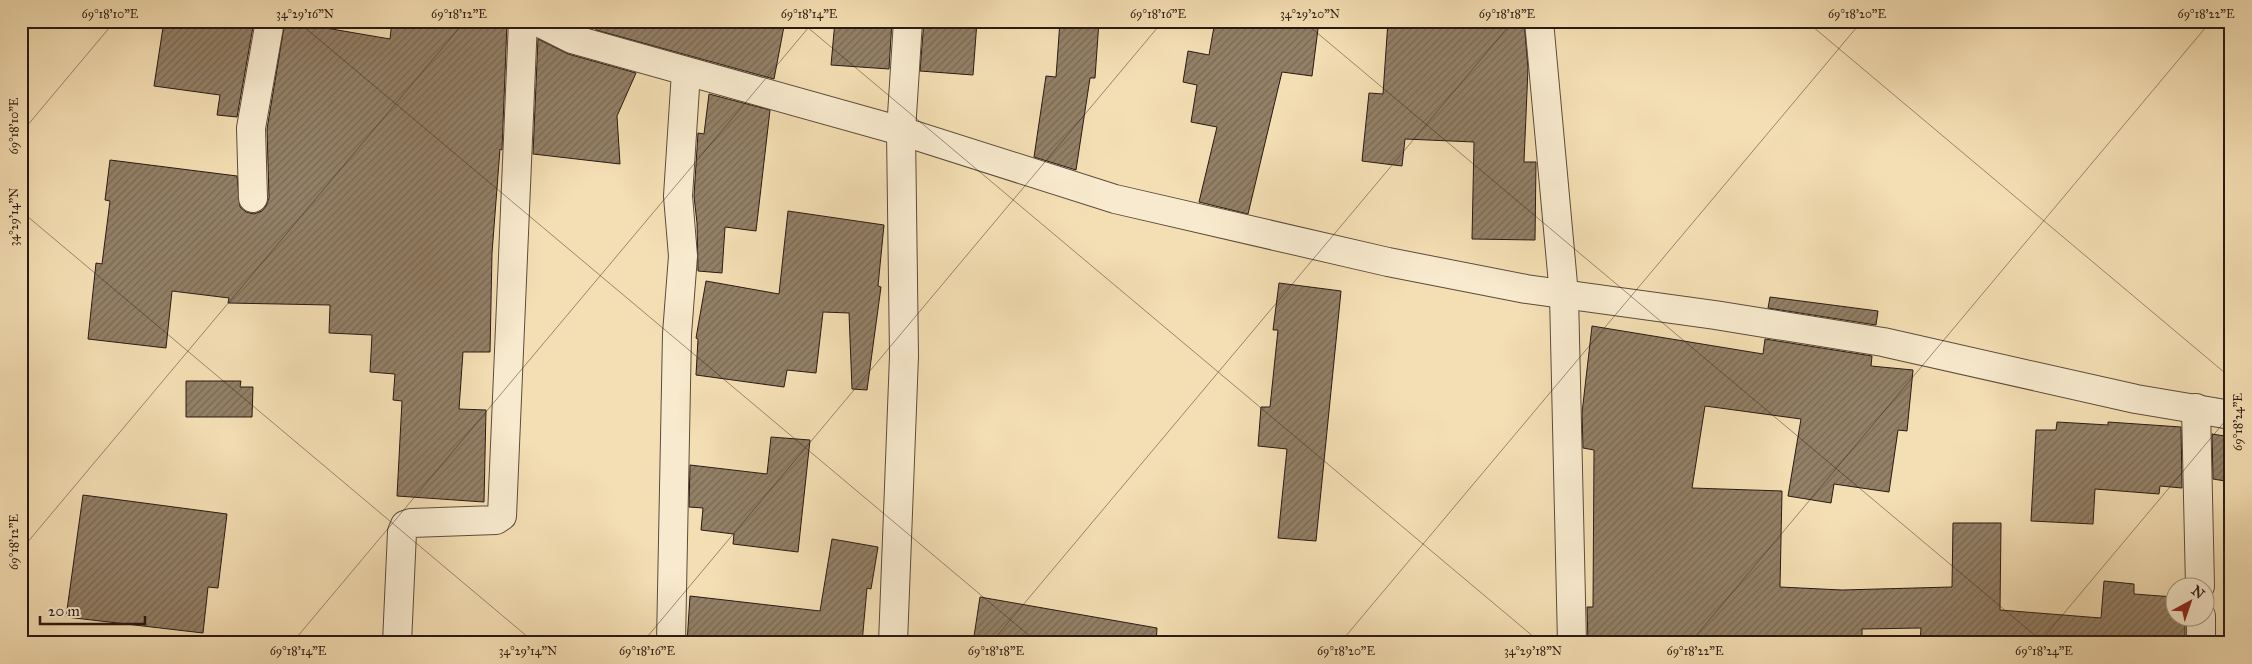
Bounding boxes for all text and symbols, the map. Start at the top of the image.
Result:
text: 69°18'10"E [82,7,139,21]
text: 34°29'16"N [276,7,334,21]
text: 69°18'12"E [431,7,487,21]
text: 69°18'14"E [781,7,838,21]
text: 69°18'16"E [1130,7,1186,21]
text: 34°29'20"N [1280,7,1340,21]
text: 69°18'18"E [1479,7,1536,21]
text: 69°18'20"E [1828,7,1886,21]
text: 69°18'22"E [2177,7,2235,21]
text: 69°18'10"E [7,97,21,154]
text: 34°29'14"N [7,188,21,246]
text: 69°18'24"E [2231,393,2245,451]
text: 69°18'12"E [7,514,21,570]
north arrow [2164,576,2214,626]
text: N [2188,582,2208,603]
scale bar [40,594,145,626]
text: 20 m [48,602,80,620]
text: 69°18'14"E [270,644,327,658]
text: 34°29'14"N [499,644,557,658]
text: 69°18'16"E [619,644,675,658]
text: 69°18'18"E [968,644,1025,658]
text: 69°18'20"E [1317,644,1375,658]
text: 34°29'18"N [1504,644,1562,658]
text: 69°18'22"E [1666,644,1724,658]
text: 69°18'24"E [2015,644,2073,658]

